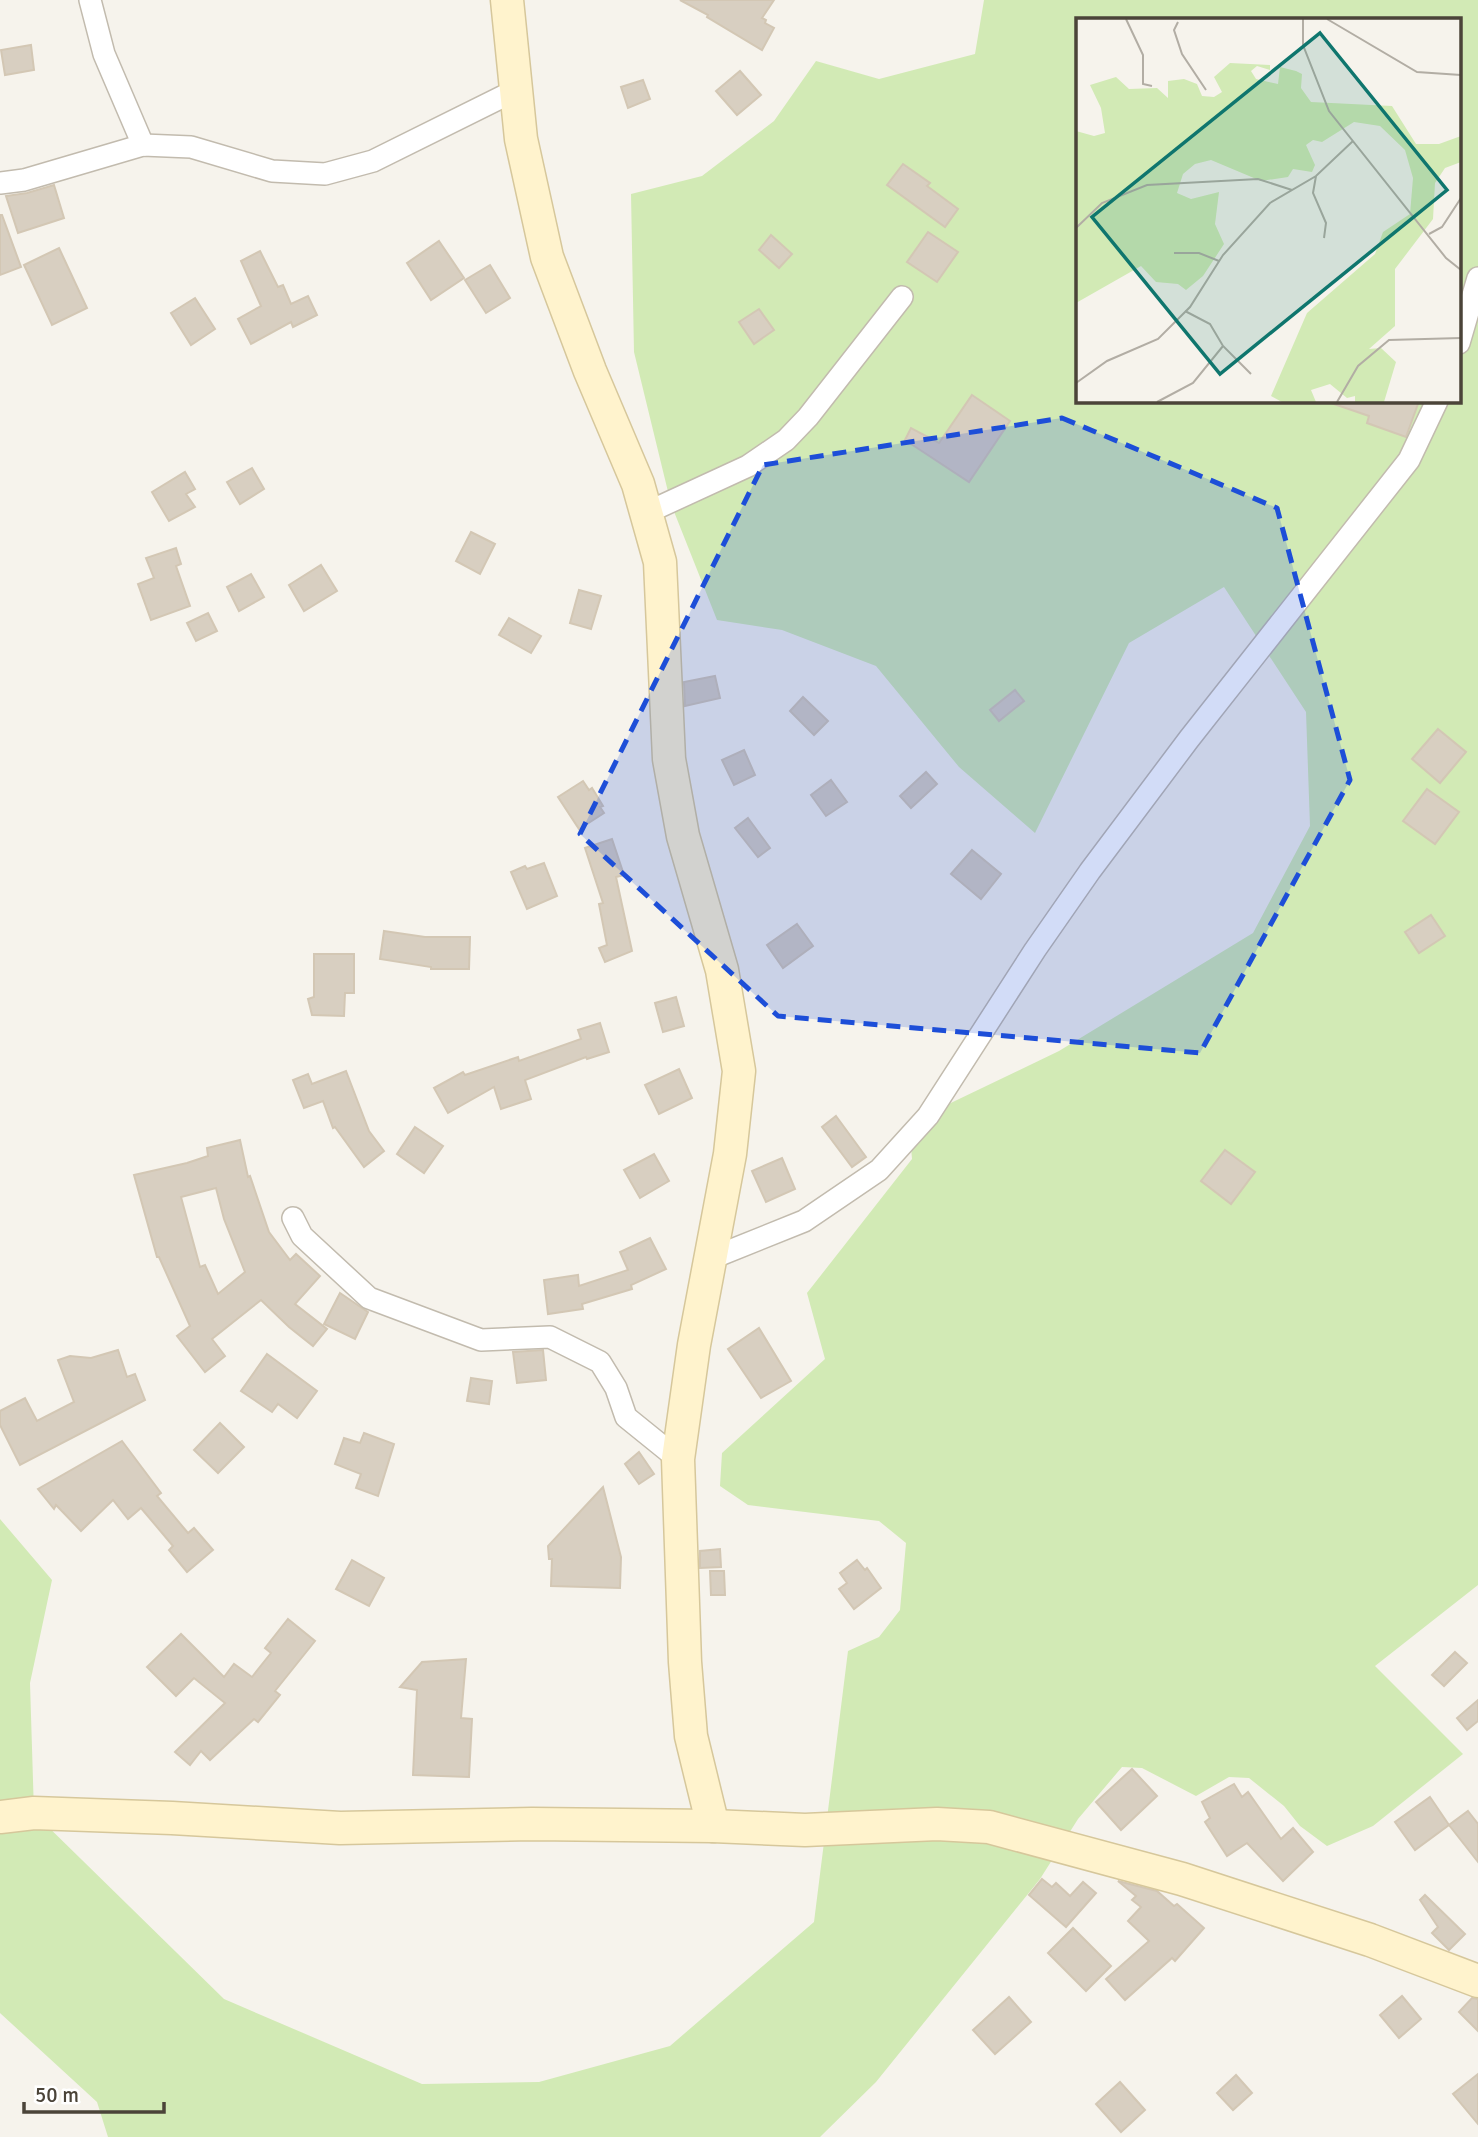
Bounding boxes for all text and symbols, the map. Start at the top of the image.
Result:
inset map [1076,18,1460,402]
scale bar [24,2070,164,2114]
text: 50 m [35,2082,79,2108]

